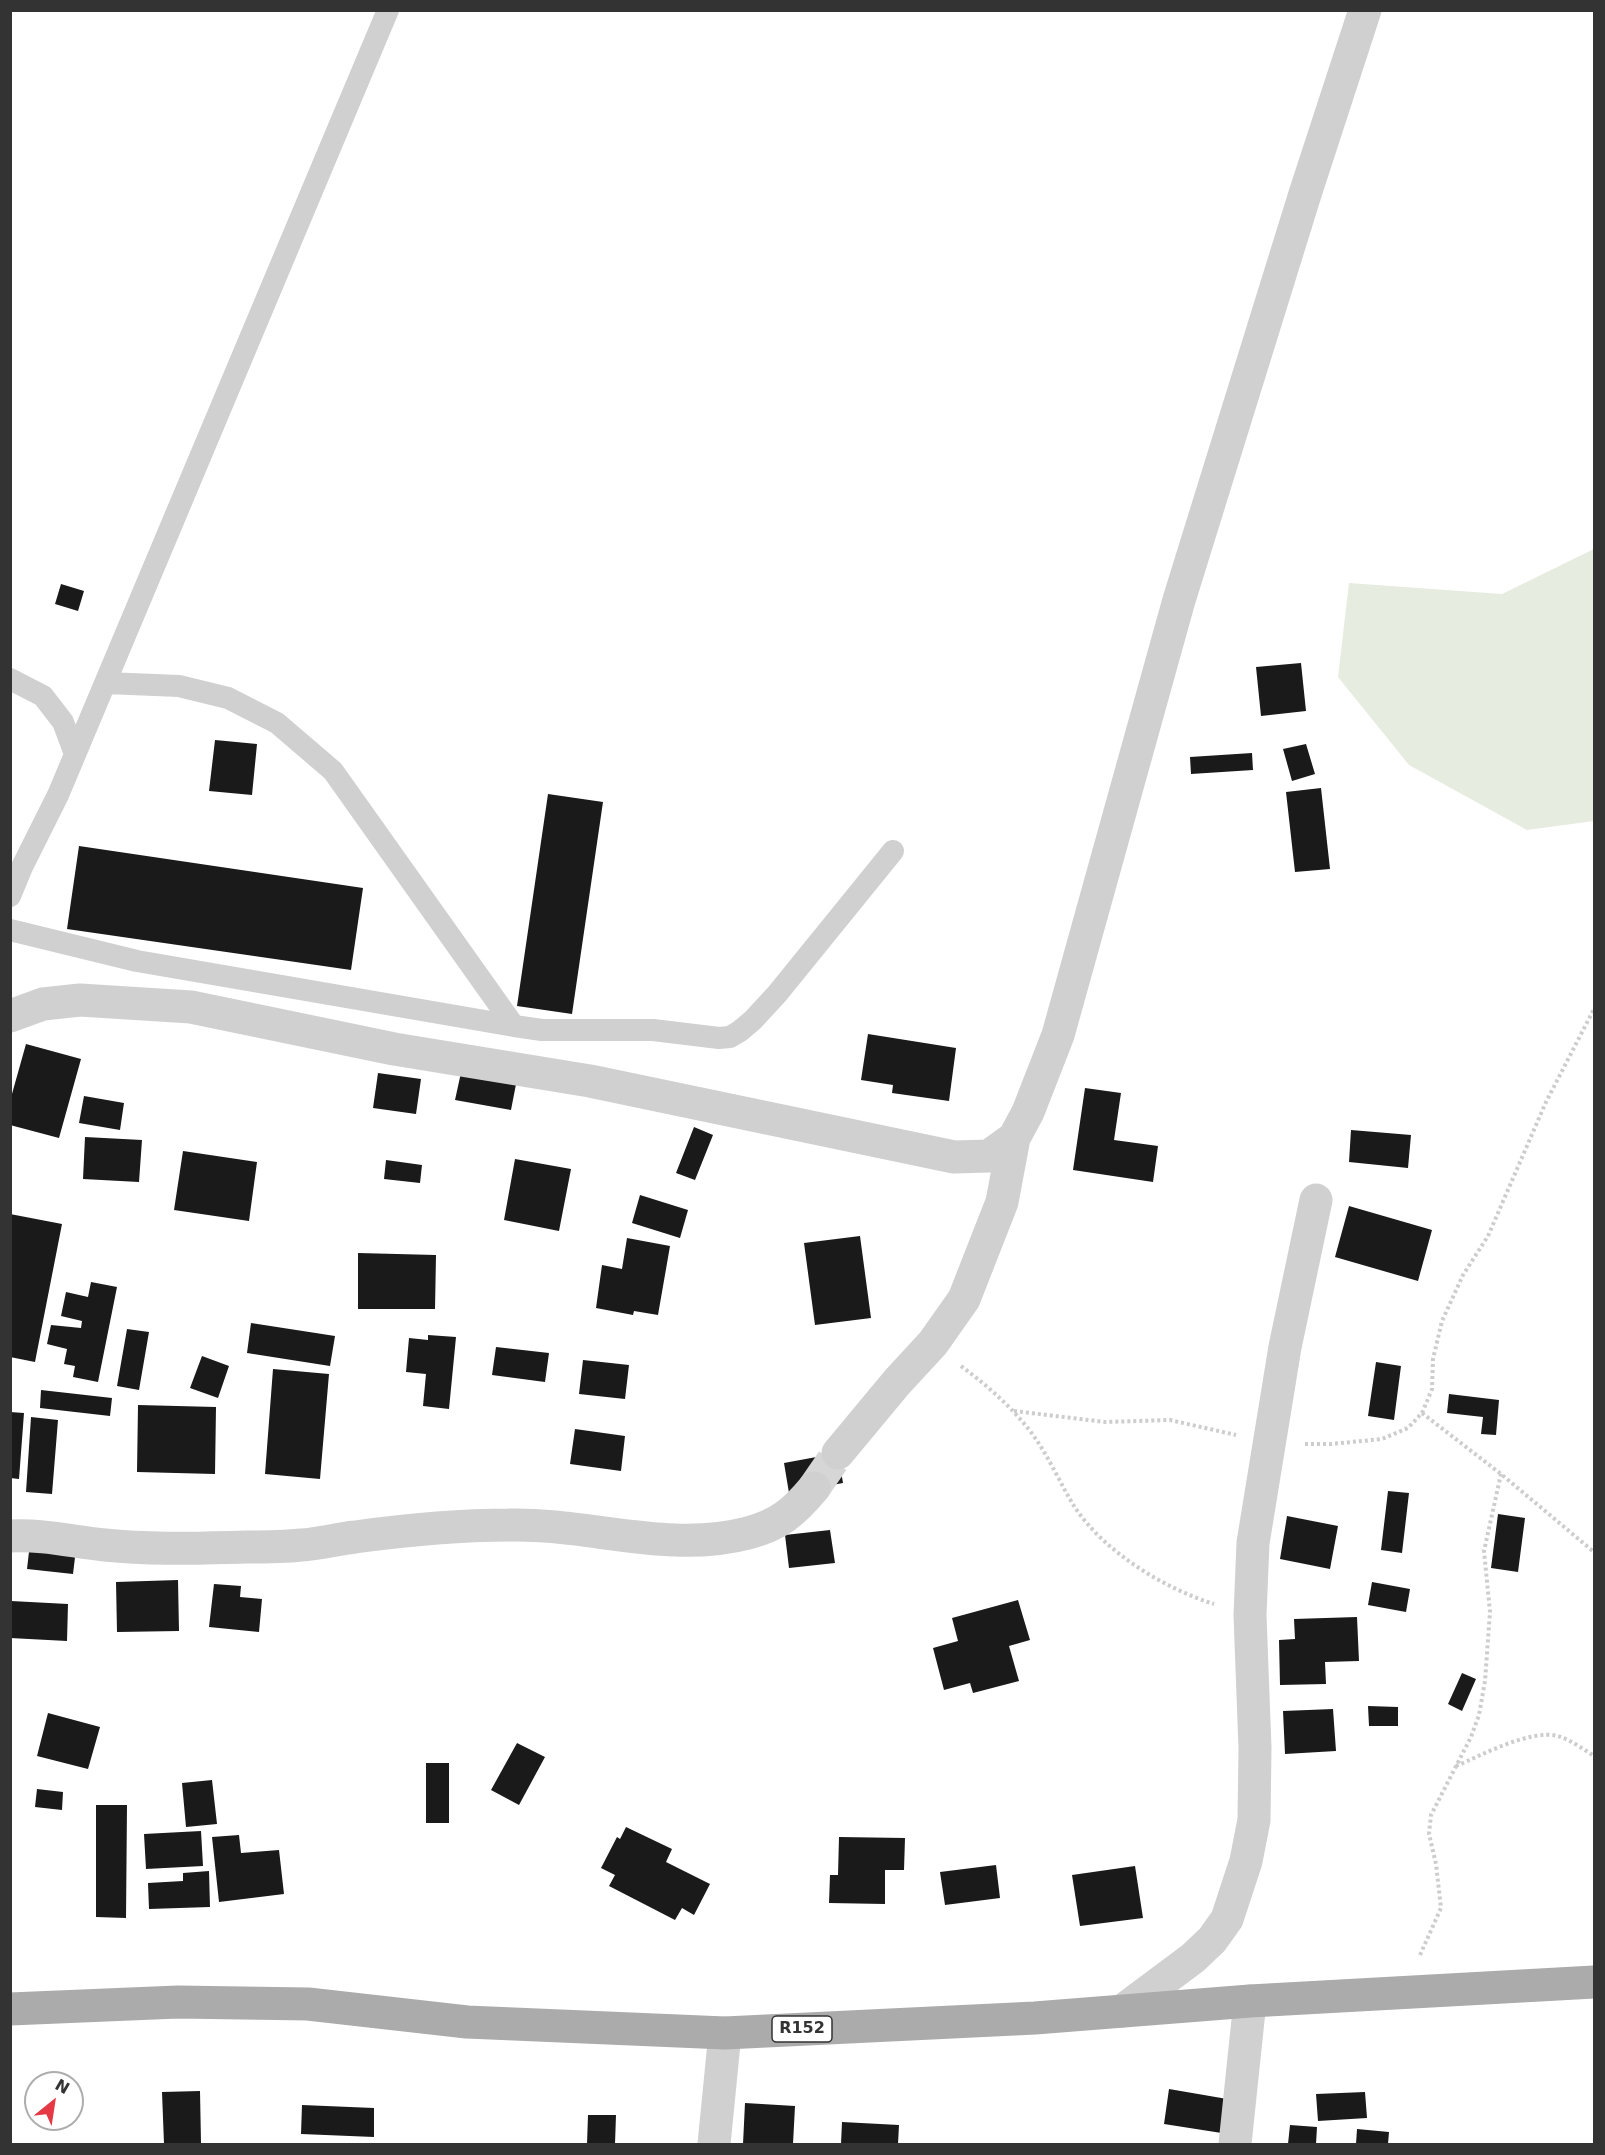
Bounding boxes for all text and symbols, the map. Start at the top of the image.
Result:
road number: R152 [772,2016,832,2042]
north arrow [24,2071,84,2131]
text: N [52,2075,73,2098]

